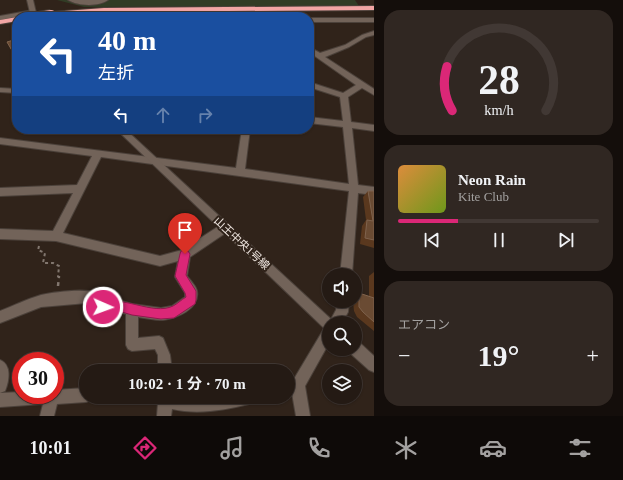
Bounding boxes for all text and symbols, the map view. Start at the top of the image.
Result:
text: 40 m [98,25,156,56]
icon: left [32,28,84,80]
text: 28 [478,56,519,102]
text: 左折 [98,63,134,83]
text: km/h [484,101,513,117]
icon: left [110,104,132,126]
icon: ahead [152,104,174,126]
icon: right [194,104,216,126]
text: Neon Rain [458,172,526,188]
text: Kite Club [458,189,509,204]
pin [168,213,202,254]
street label: 山王中央1号線 [212,214,272,272]
icon: arrive [174,219,196,241]
icon: previous [421,229,443,251]
icon: pause [488,229,510,251]
icon: next [555,229,577,251]
map controls [322,268,362,404]
button: sound [322,268,362,308]
position arrow [82,286,124,328]
button: search [322,316,362,356]
text: エアコン [398,317,450,332]
text: 19° [478,339,520,372]
text: − [398,343,410,368]
text: + [587,343,599,368]
speed limit sign: 30 [12,352,64,404]
button: layers [322,364,362,404]
text: 10:02 · 1 分 · 70 m [128,376,246,392]
icon: directions [131,434,159,462]
icon: music [218,434,246,462]
icon: phone [305,434,333,462]
icon: climate [392,434,420,462]
icon: car [479,434,507,462]
icon: filters [566,434,594,462]
text: 10:01 [30,438,72,458]

